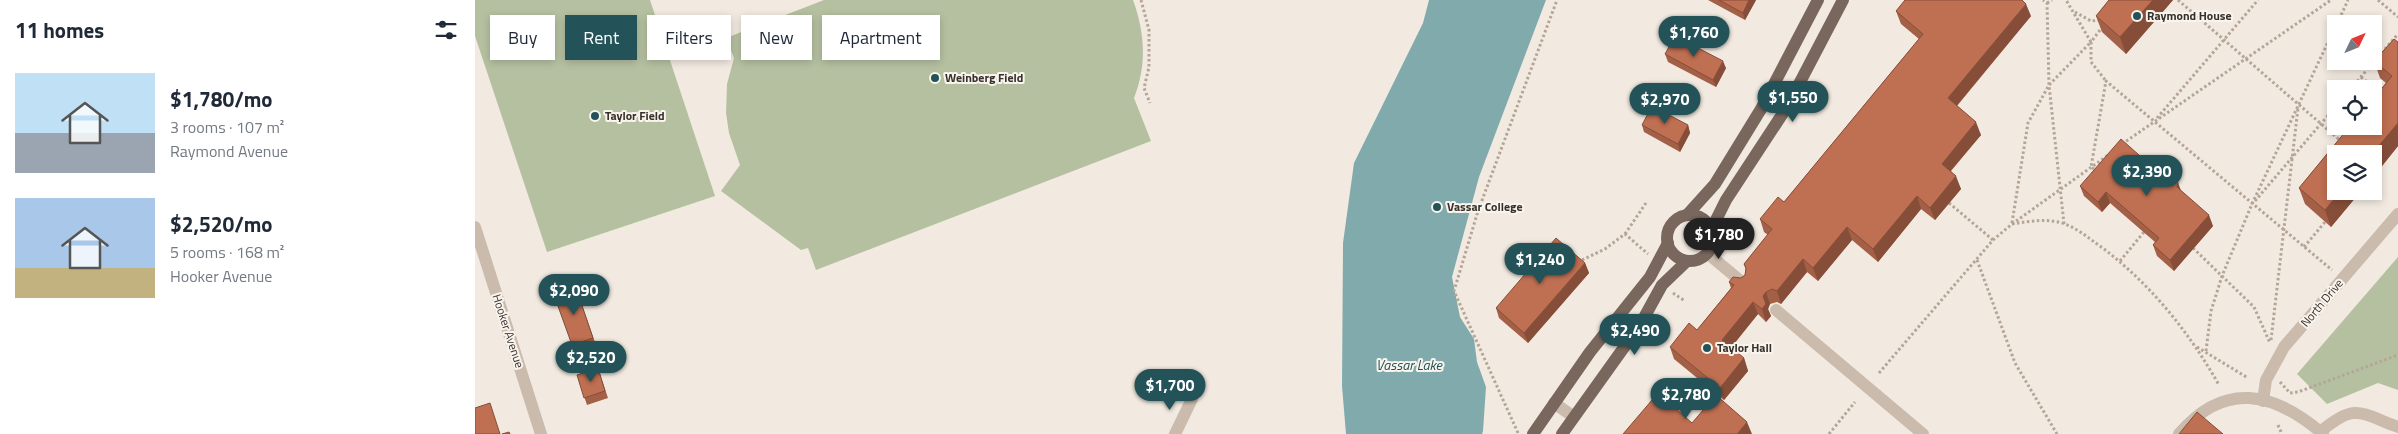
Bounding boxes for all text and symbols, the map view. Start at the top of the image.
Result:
place label: Raymond House [2147,6,2232,25]
marker: Raymond House [2131,10,2143,22]
text: 11 homes [15,14,104,46]
chip: Buy [490,15,555,60]
chip: Rent [565,15,637,60]
chip: Filters [647,15,731,60]
chip: New [741,15,812,60]
chip: Apartment [822,15,940,60]
pin: $1,760 [1653,15,1735,58]
north arrow [2327,15,2383,70]
map controls [2327,15,2382,200]
icon: filters [432,16,460,44]
text: $1,760 [1669,20,1719,44]
place label: Weinberg Field [945,68,1023,87]
marker: Weinberg Field [929,72,941,84]
pin: $1,550 [1752,80,1834,123]
button: locate [2327,80,2382,135]
pin: $2,970 [1624,82,1706,125]
text: $1,780/mo [170,83,272,115]
text: $1,550 [1768,85,1818,109]
text: $2,970 [1640,87,1690,111]
icon: home [55,93,115,153]
place label: Taylor Field [605,106,665,125]
marker: Taylor Field [589,110,601,122]
text: 3 rooms · 107 m² [170,115,284,139]
text: Raymond Avenue [170,139,288,163]
button: layers [2327,145,2382,200]
pin: $2,390 [2106,154,2188,197]
text: $2,390 [2122,159,2172,183]
place label: Vassar College [1447,197,1523,216]
marker: Vassar College [1431,201,1443,213]
text: $2,520/mo [170,208,272,240]
icon: home [55,218,115,278]
pin: $1,780 [1678,218,1760,260]
text: $1,780 [1694,222,1744,246]
text: 5 rooms · 168 m² [170,240,284,264]
pin: $1,240 [1499,242,1581,285]
text: $1,240 [1515,247,1565,271]
text: Hooker Avenue [170,264,272,288]
pin: $2,090 [533,274,615,316]
street label: North Drive [2296,274,2348,331]
text: $2,090 [549,278,599,302]
street label: Hooker Avenue [488,291,529,370]
pin: $2,490 [1594,314,1676,356]
text: $2,490 [1610,318,1660,342]
place label: Taylor Hall [1717,338,1772,357]
pin: $2,520 [550,340,632,383]
marker: Taylor Hall [1701,342,1713,354]
text: $2,520 [566,345,616,369]
water label: Vassar Lake [1376,354,1444,375]
pin: $1,700 [1129,368,1211,411]
text: $1,700 [1145,373,1195,397]
pin: $2,780 [1645,378,1727,420]
text: $2,780 [1661,382,1711,406]

